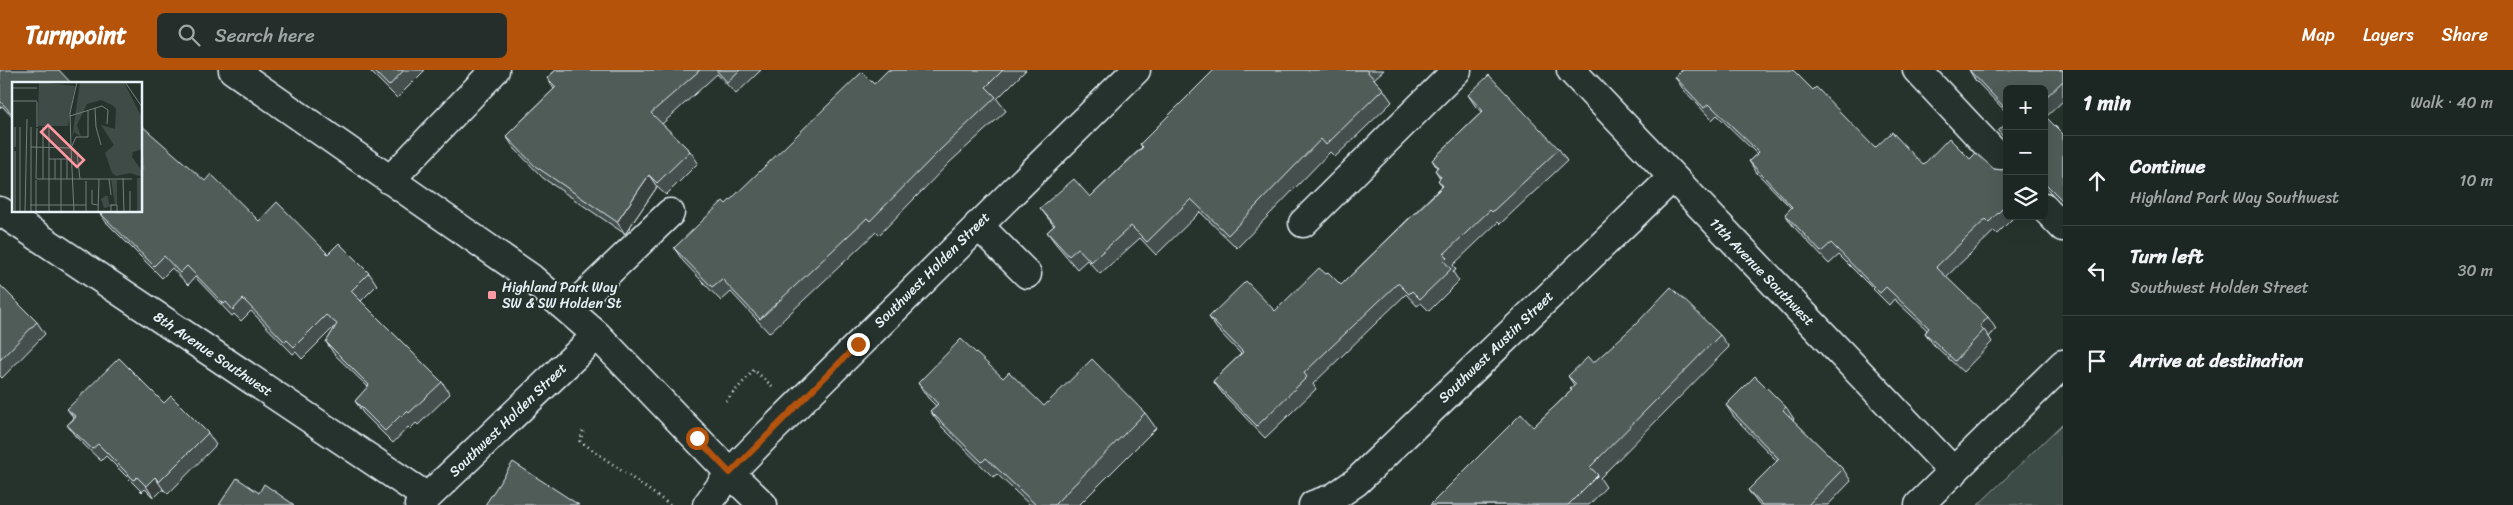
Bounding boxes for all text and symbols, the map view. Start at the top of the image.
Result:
search box [157,13,507,58]
text: Turnpoint [25,14,127,56]
text: Search here [215,19,315,52]
text: Map [2302,19,2335,51]
text: Layers [2363,19,2414,51]
text: Share [2442,19,2488,51]
icon: search [175,21,203,49]
inset map [12,82,142,212]
text: 1 min [2083,84,2131,122]
map controls [2003,85,2048,220]
button: + [2003,85,2048,130]
text: Walk · 40 m [2410,88,2493,117]
button: − [2003,130,2048,175]
text: Continue [2130,150,2206,183]
text: 10 m [2460,166,2493,195]
icon: ahead [2083,167,2111,195]
button: layers [2003,175,2048,220]
text: Highland Park Way Southwest [2130,183,2339,212]
street label: Southwest Holden Street [868,206,996,334]
street label: 11th Avenue Southwest [1703,212,1821,332]
text: Turn left [2130,240,2203,273]
text: 30 m [2458,256,2493,285]
icon: left [2083,257,2111,285]
text: Southwest Holden Street [2130,273,2309,302]
place label: Highland Park Way SW & SW Holden St [502,275,622,316]
street label: Southwest Austin Street [1432,285,1560,409]
marker: Highland Park Way SW & SW Holden St [486,289,498,301]
street label: 8th Avenue Southwest [148,305,278,403]
route end [847,333,870,356]
text: Arrive at destination [2130,344,2303,377]
icon: arrive [2083,347,2111,375]
street label: Southwest Holden Street [443,357,573,483]
route start [686,427,709,450]

